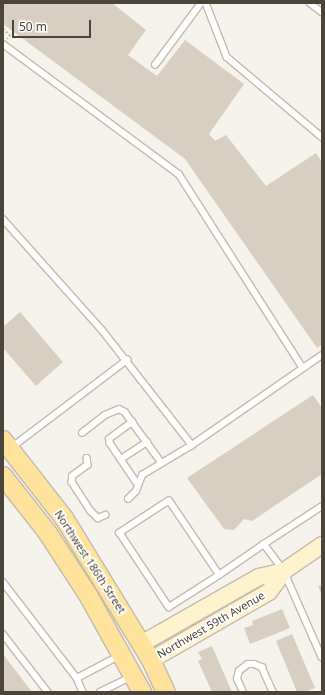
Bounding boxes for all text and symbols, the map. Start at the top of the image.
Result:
scale bar [14,12,93,38]
text: 50 m [19,18,47,35]
street label: Northwest 186th Street [52,508,128,616]
street label: Northwest 59th Avenue [155,589,267,661]

